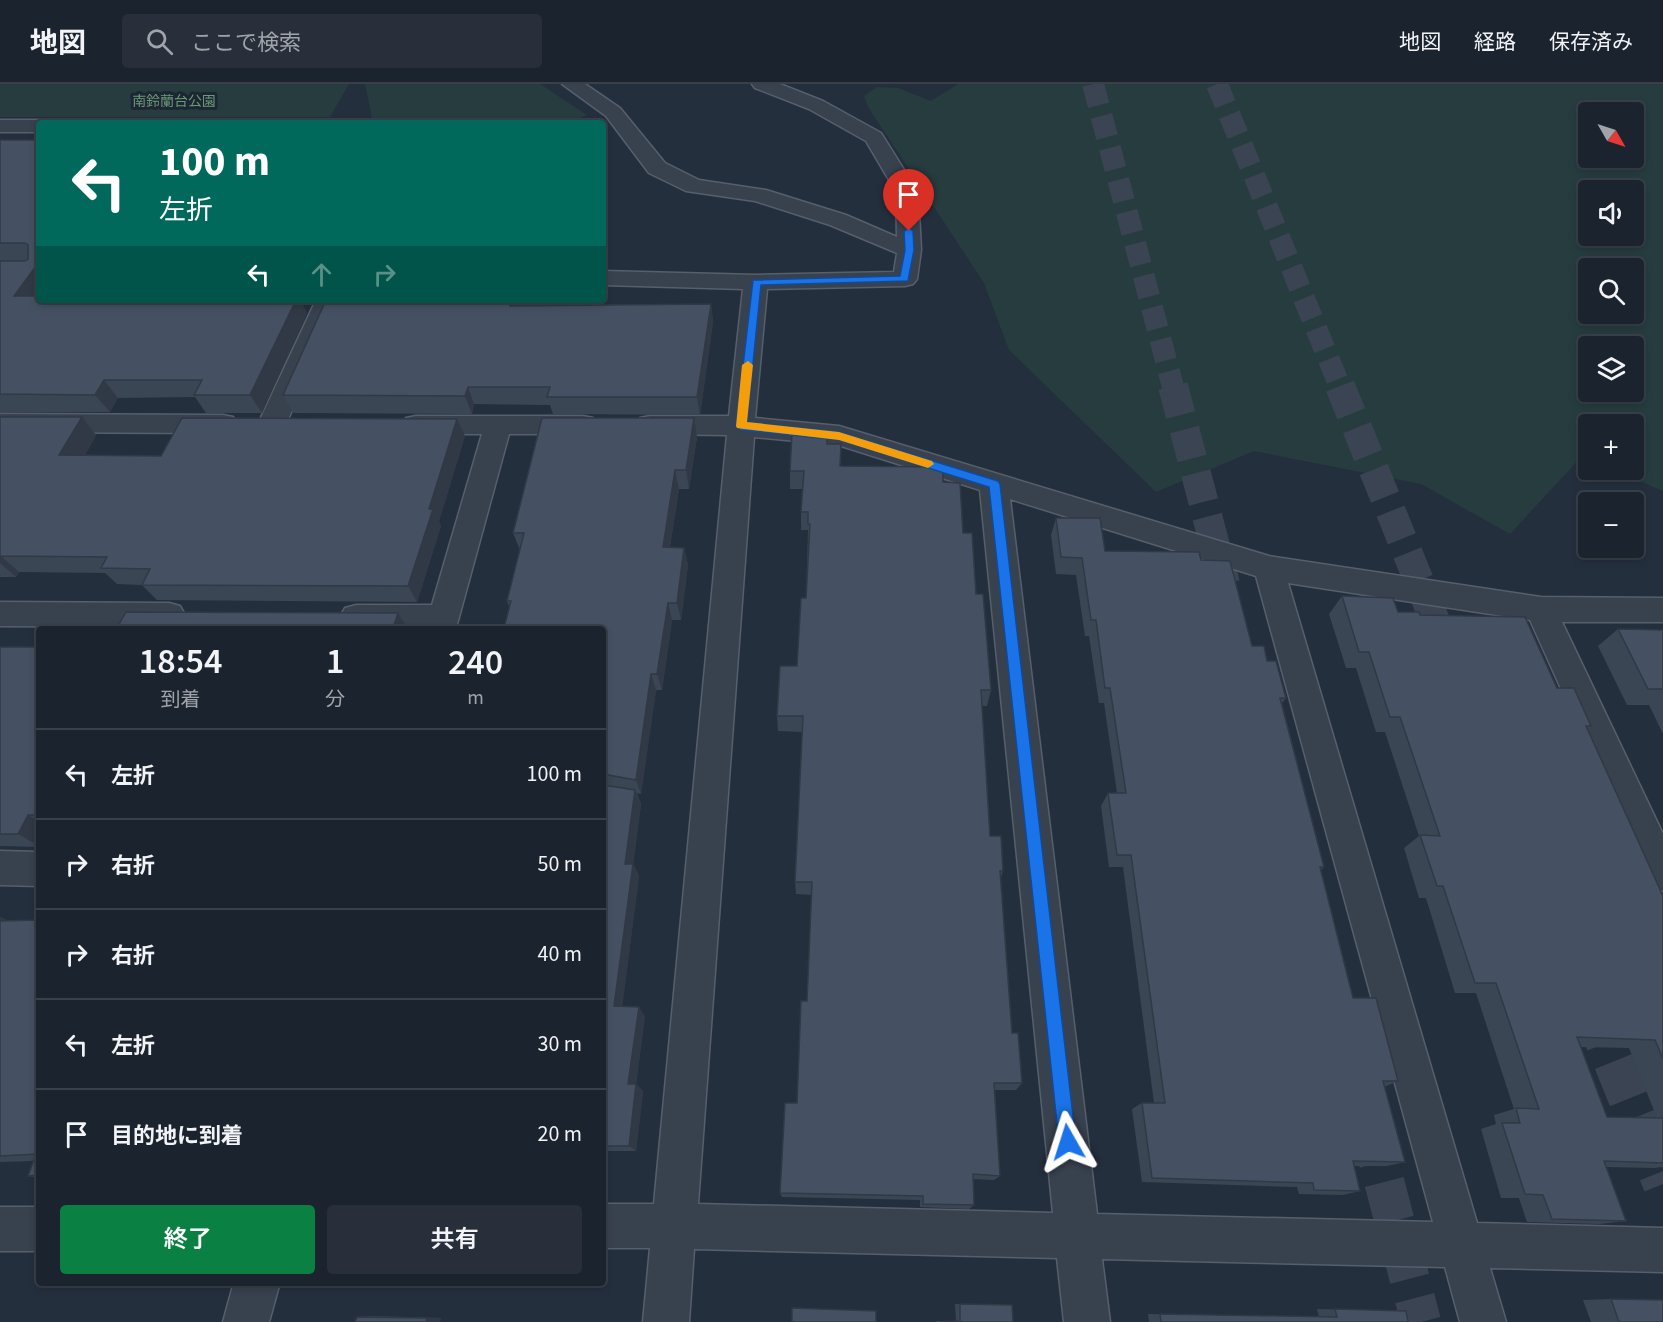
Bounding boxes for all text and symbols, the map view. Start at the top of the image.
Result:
search box [122,14,542,68]
text: 地図 [30,23,86,63]
icon: search [143,25,176,58]
text: ここで検索 [191,27,301,59]
text: 地図 [1399,27,1441,57]
text: 経路 [1474,27,1516,57]
text: 保存済み [1549,27,1633,57]
park label: 南鈴蘭台公園 [132,92,216,112]
north arrow [1578,102,1644,168]
map controls [1578,102,1644,558]
text: 100 m [159,132,270,192]
icon: left [60,144,138,222]
pin [883,169,934,231]
icon: arrive [892,178,925,211]
button: sound [1578,180,1644,246]
text: 左折 [159,191,213,230]
icon: left [242,258,275,291]
icon: ahead [305,258,338,291]
icon: right [368,258,401,291]
button: search [1578,258,1644,324]
button: layers [1578,336,1644,402]
button: + [1578,414,1644,480]
button: − [1578,492,1644,558]
text: 18:54 [139,636,222,687]
text: 1 [326,636,344,687]
text: 240 [448,637,503,688]
text: m [467,684,484,712]
text: 到着 [161,686,201,714]
text: 分 [325,686,345,714]
icon: left [60,758,93,791]
text: 100 m [527,758,582,790]
text: 左折 [111,760,155,792]
icon: right [60,848,93,881]
text: 50 m [537,848,582,880]
text: 右折 [111,850,155,882]
icon: right [60,938,93,971]
text: 40 m [537,938,582,970]
text: 右折 [111,940,155,972]
icon: left [60,1028,93,1061]
text: 30 m [537,1028,582,1060]
text: 左折 [111,1030,155,1062]
position arrow [1036,1110,1100,1174]
icon: arrive [60,1118,93,1151]
text: 20 m [537,1118,582,1150]
text: 目的地に到着 [111,1120,243,1152]
button: 終了 [60,1205,315,1274]
button: 共有 [327,1205,582,1274]

